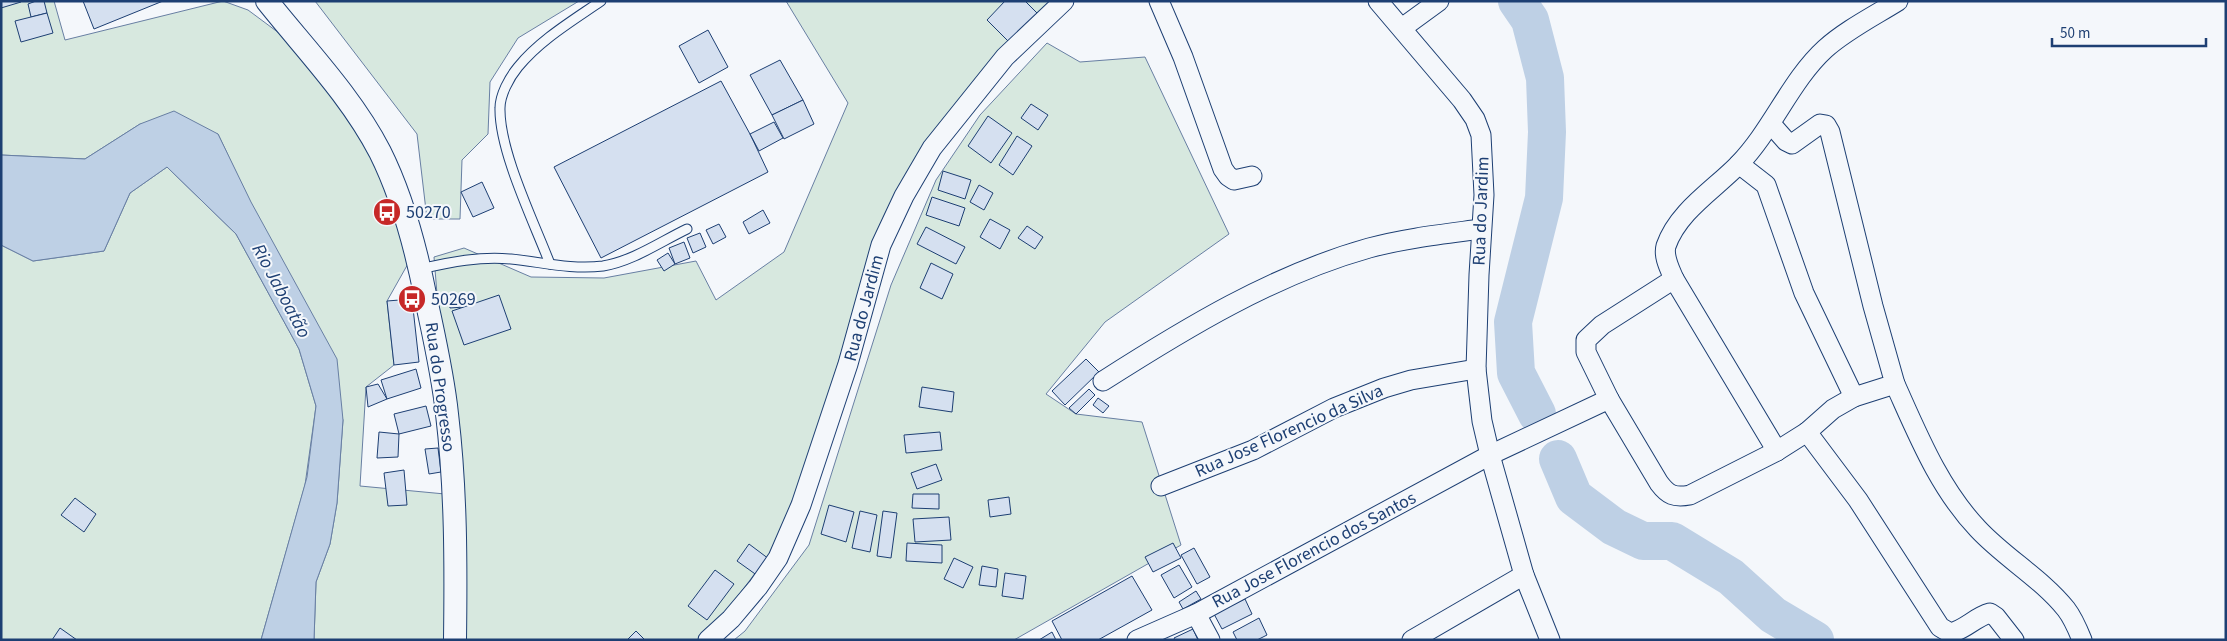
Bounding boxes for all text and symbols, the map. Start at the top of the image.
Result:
scale bar [2052,15,2206,47]
text: 50 m [2060,23,2090,44]
street label: Rua do Jardim [1467,156,1495,266]
bus stop icon: 50270 [372,197,402,227]
place label: 50270 [406,200,451,225]
water label: Rio Jaboatão [245,239,317,343]
street label: Rua do Jardim [838,252,890,364]
bus stop icon: 50269 [397,284,427,314]
place label: 50269 [431,287,476,312]
street label: Rua do Progresso [419,320,461,454]
street label: Rua Jose Florencio da Silva [1191,378,1387,484]
street label: Rua Jose Florencio dos Santos [1208,486,1420,614]

